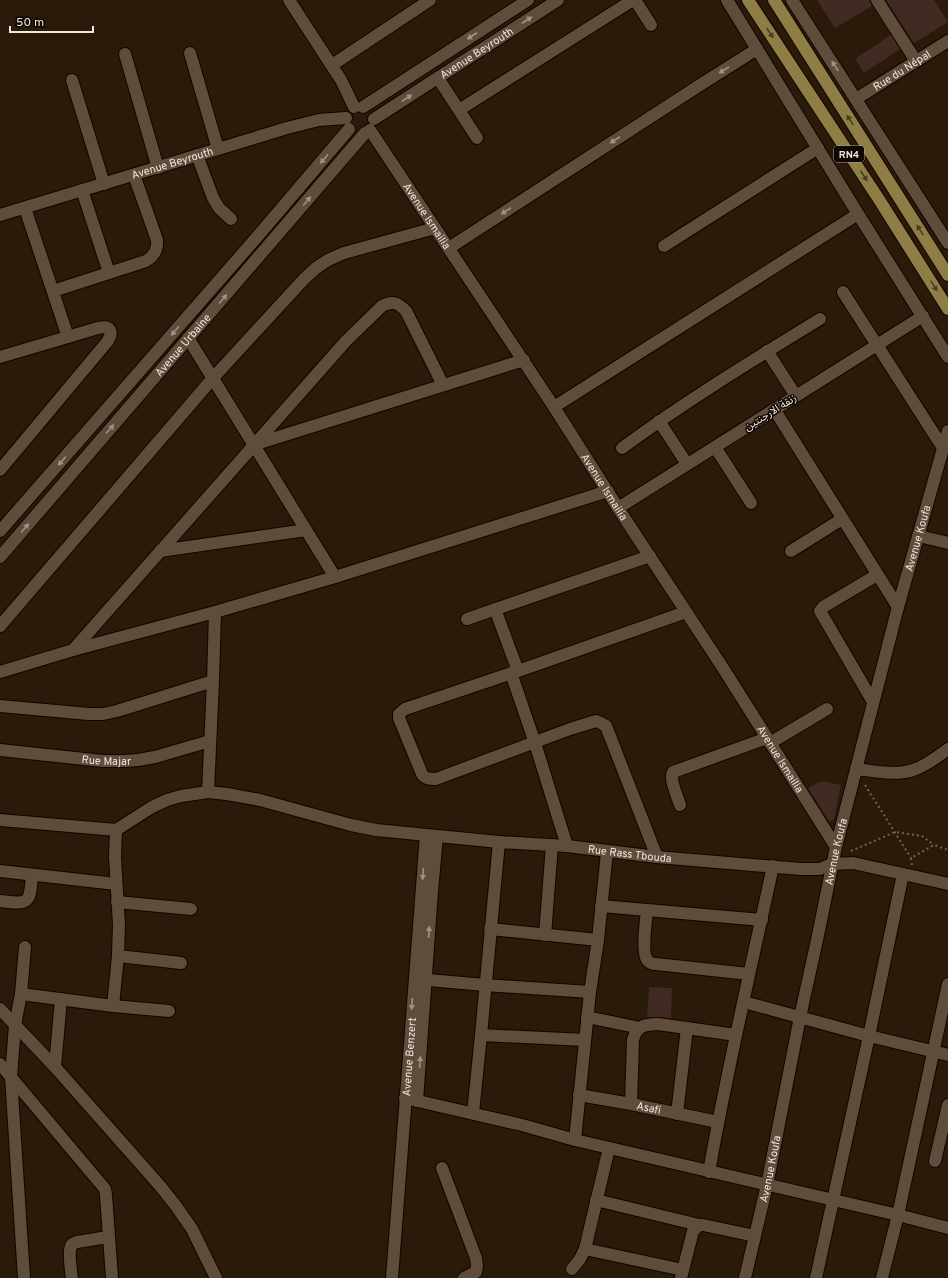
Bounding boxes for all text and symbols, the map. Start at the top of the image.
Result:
scale bar [10,8,93,34]
text: 50 m [16,15,44,31]
one-way arrow [522,16,533,24]
street label: Avenue Beyrouth [438,25,516,83]
one-way arrow [766,27,774,38]
one-way arrow [466,33,478,40]
street label: Rue du Népal [871,48,934,94]
one-way arrow [831,60,838,72]
one-way arrow [719,66,729,74]
one-way arrow [401,94,412,102]
one-way arrow [846,115,854,125]
one-way arrow [610,136,620,144]
street label: Avenue Beyrouth [130,145,215,183]
road number: RN4 [834,146,864,162]
one-way arrow [319,154,328,164]
one-way arrow [860,171,868,181]
street label: Avenue Ismailia [399,180,453,252]
one-way arrow [303,195,312,206]
one-way arrow [501,207,511,215]
one-way arrow [916,224,923,236]
one-way arrow [930,280,937,292]
one-way arrow [218,294,227,304]
street label: Avenue Urbaine [153,311,214,380]
one-way arrow [170,326,179,337]
street label: زنقة الارجنتين [742,391,799,434]
one-way arrow [106,424,115,434]
street label: Avenue Ismailia [577,451,630,524]
one-way arrow [57,456,66,466]
street label: Avenue Koufa [902,504,935,573]
one-way arrow [21,522,30,533]
street label: Avenue Ismailia [753,723,806,796]
street label: Rue Majar [81,753,133,769]
street label: Avenue Koufa [822,817,851,886]
street label: Rue Rass Tbouda [587,843,672,866]
one-way arrow [419,868,426,880]
one-way arrow [425,926,432,938]
one-way arrow [409,998,416,1010]
street label: Avenue Benzert [400,1017,420,1097]
one-way arrow [416,1056,423,1068]
street label: Asafi [635,1099,662,1118]
street label: Avenue Koufa [757,1134,785,1204]

